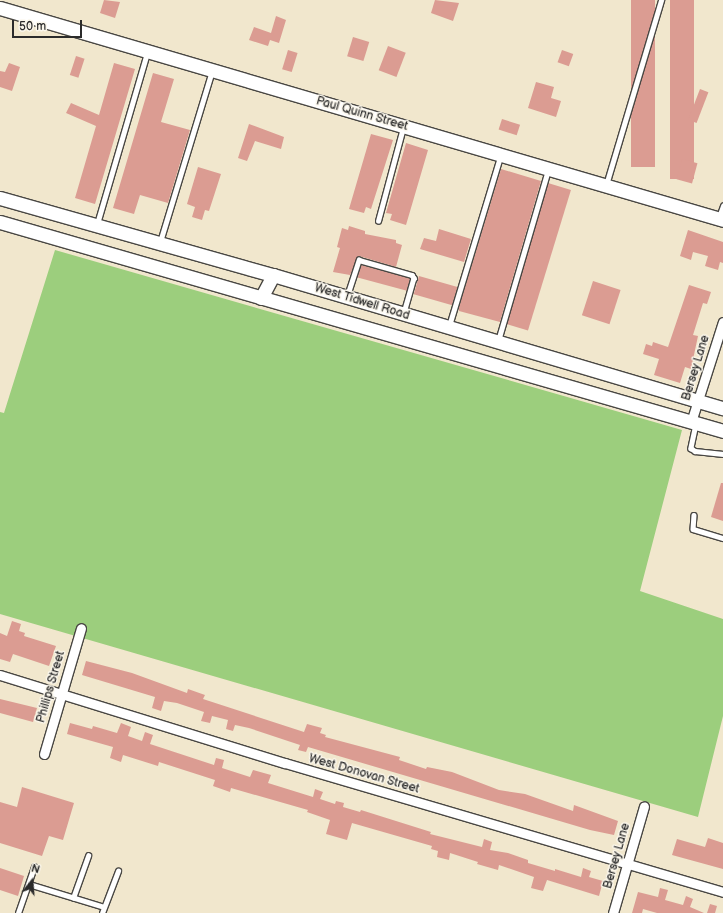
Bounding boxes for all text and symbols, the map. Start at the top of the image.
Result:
scale bar [14,12,84,38]
text: 50 m [19,19,46,34]
street label: Paul Quinn Street [314,94,410,134]
street label: West Tidwell Road [313,281,411,323]
street label: Bersey Lane [679,333,713,403]
street label: Phillips Street [34,649,68,725]
street label: West Donovan Street [307,751,421,797]
street label: Bersey Lane [601,821,633,891]
north arrow [12,861,52,901]
text: N [30,862,41,876]

